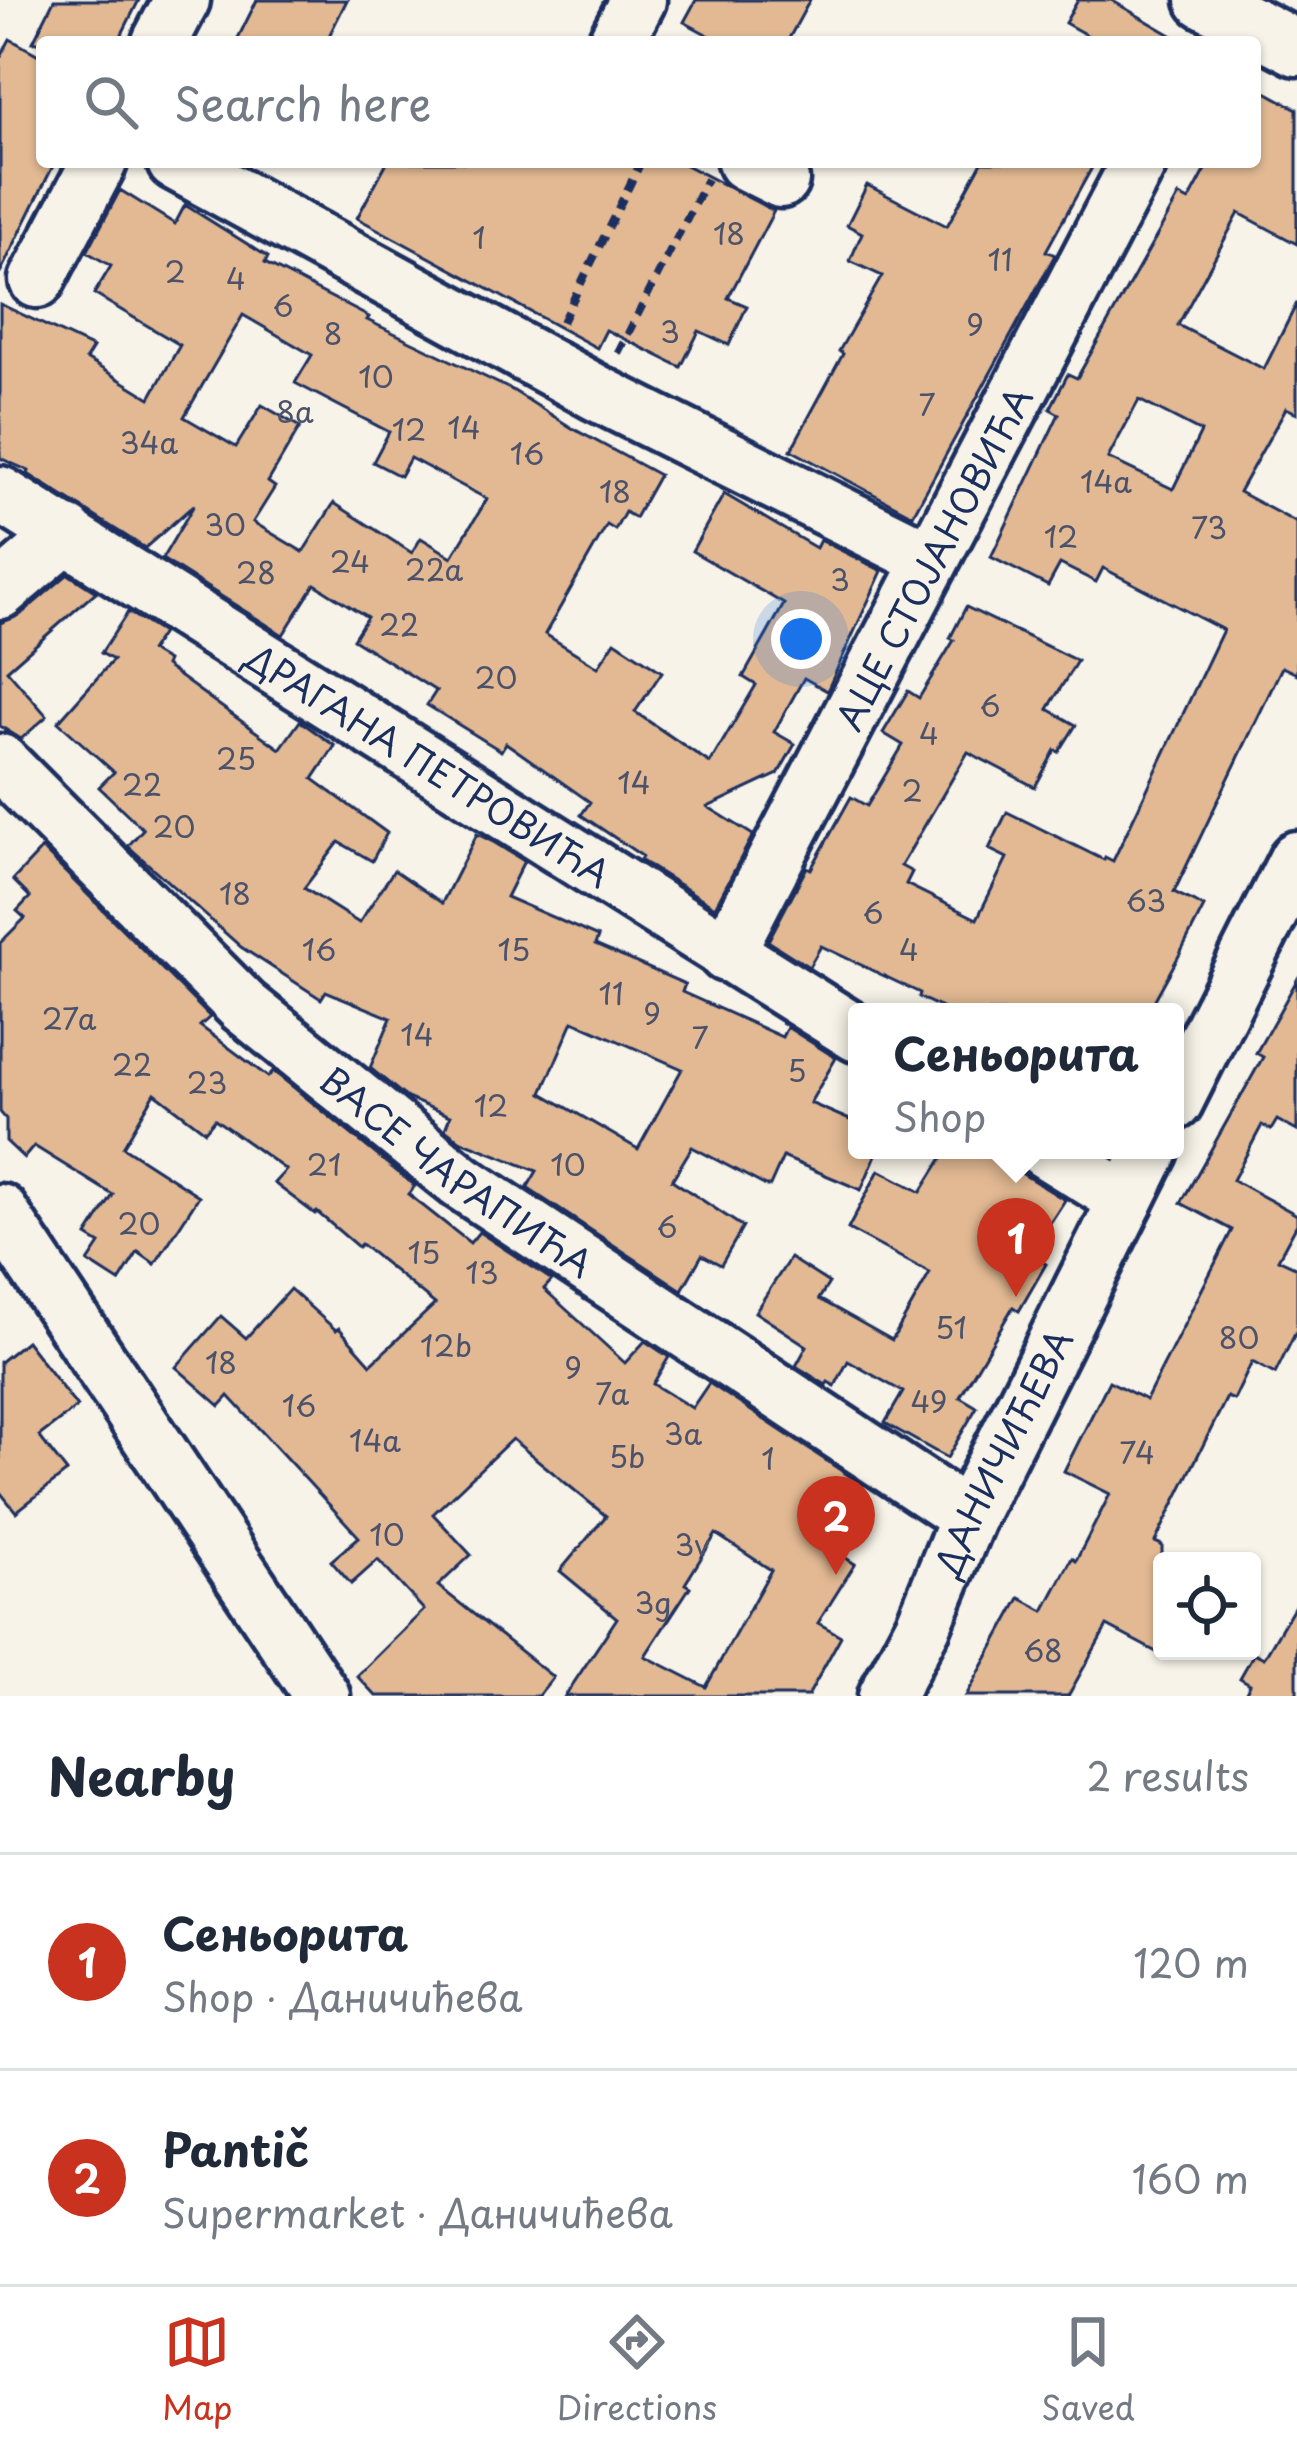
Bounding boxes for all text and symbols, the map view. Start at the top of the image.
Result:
search box [36,36,1261,168]
text: Search here [174,68,431,136]
icon: search [78,69,144,135]
house number: 18 [713,210,745,255]
house number: 1 [472,214,486,259]
house number: 11 [987,236,1013,281]
house number: 2 [164,248,186,293]
house number: 4 [226,255,246,300]
house number: 6 [272,282,294,327]
house number: 9 [966,301,984,346]
house number: 3 [660,308,680,353]
house number: 8 [324,310,342,355]
house number: 10 [358,353,394,398]
street label: АЦЕ СТОЈАНОВИЋА [821,376,1045,739]
house number: 7 [918,381,936,426]
house number: 8a [276,388,314,433]
house number: 14 [447,404,481,449]
house number: 12 [392,406,426,451]
house number: 34a [120,419,179,464]
house number: 16 [510,430,544,475]
house number: 14a [1080,458,1132,503]
house number: 18 [599,468,631,513]
house number: 30 [204,501,246,546]
house number: 73 [1191,504,1227,549]
house number: 12 [1044,513,1078,558]
house number: 24 [330,538,370,583]
house number: 22a [405,546,464,591]
house number: 28 [236,549,276,594]
house number: 3 [830,556,850,601]
house number: 22 [379,601,419,646]
your location [771,609,831,669]
street label: ДРАГАНА ПЕТРОВИЋА [235,629,622,900]
house number: 20 [475,654,517,699]
house number: 6 [979,682,1001,727]
house number: 4 [919,710,939,755]
house number: 25 [216,735,256,780]
house number: 14 [617,759,651,804]
house number: 22 [122,761,162,806]
house number: 2 [901,767,923,812]
house number: 20 [153,803,195,848]
house number: 18 [219,870,251,915]
house number: 63 [1126,877,1166,922]
house number: 6 [862,889,884,934]
house number: 16 [302,926,336,971]
house number: 15 [498,926,530,971]
house number: 4 [899,926,919,971]
house number: 11 [598,970,624,1015]
house number: 9 [643,990,661,1035]
house number: 27a [42,995,97,1040]
popup [848,1003,1184,1159]
house number: 14 [400,1011,434,1056]
house number: 7 [691,1014,709,1059]
text: Сеньорита [893,1018,1139,1086]
house number: 22 [112,1041,152,1086]
house number: 5 [787,1047,807,1092]
street label: ВАСЕ ЧАРАПИЋА [309,1052,604,1289]
house number: 23 [187,1059,227,1104]
house number: 12 [474,1082,508,1127]
text: Shop [893,1086,986,1145]
house number: 21 [307,1141,341,1186]
house number: 10 [550,1141,586,1186]
pin: 1 [977,1198,1055,1297]
house number: 20 [118,1200,160,1245]
house number: 6 [656,1203,678,1248]
house number: 15 [408,1229,440,1274]
house number: 13 [465,1249,499,1294]
house number: 51 [935,1304,967,1349]
house number: 80 [1219,1314,1259,1359]
street label: ДАНИЧИЋЕВА [919,1319,1085,1585]
house number: 12b [420,1322,472,1367]
house number: 18 [205,1339,237,1384]
house number: 9 [564,1344,582,1389]
house number: 7a [595,1370,629,1415]
house number: 49 [911,1378,947,1423]
house number: 16 [282,1382,316,1427]
house number: 3a [664,1410,703,1455]
house number: 14a [349,1417,401,1462]
house number: 74 [1119,1429,1155,1474]
house number: 5b [609,1433,645,1478]
house number: 1 [761,1435,775,1480]
pin: 2 [797,1476,875,1575]
house number: 10 [369,1511,405,1556]
house number: 3v [674,1521,710,1566]
map controls [1153,1552,1261,1660]
button: locate [1153,1552,1261,1660]
house number: 3g [634,1579,672,1624]
house number: 68 [1023,1627,1063,1672]
text: Nearby [48,1736,235,1813]
text: 2 results [1087,1745,1249,1804]
text: Сеньорита [162,1898,408,1966]
text: 1 [78,1932,96,1991]
text: 120 m [1133,1932,1249,1991]
text: Shop · Даничићева [162,1966,522,2025]
text: Pantič [162,2114,309,2182]
text: 2 [73,2148,101,2207]
text: 160 m [1132,2148,1249,2207]
text: Supermarket · Даничићева [162,2182,673,2241]
tab: Map [162,2309,233,2431]
tab: Directions [557,2309,717,2431]
tab: Saved [1041,2309,1135,2431]

